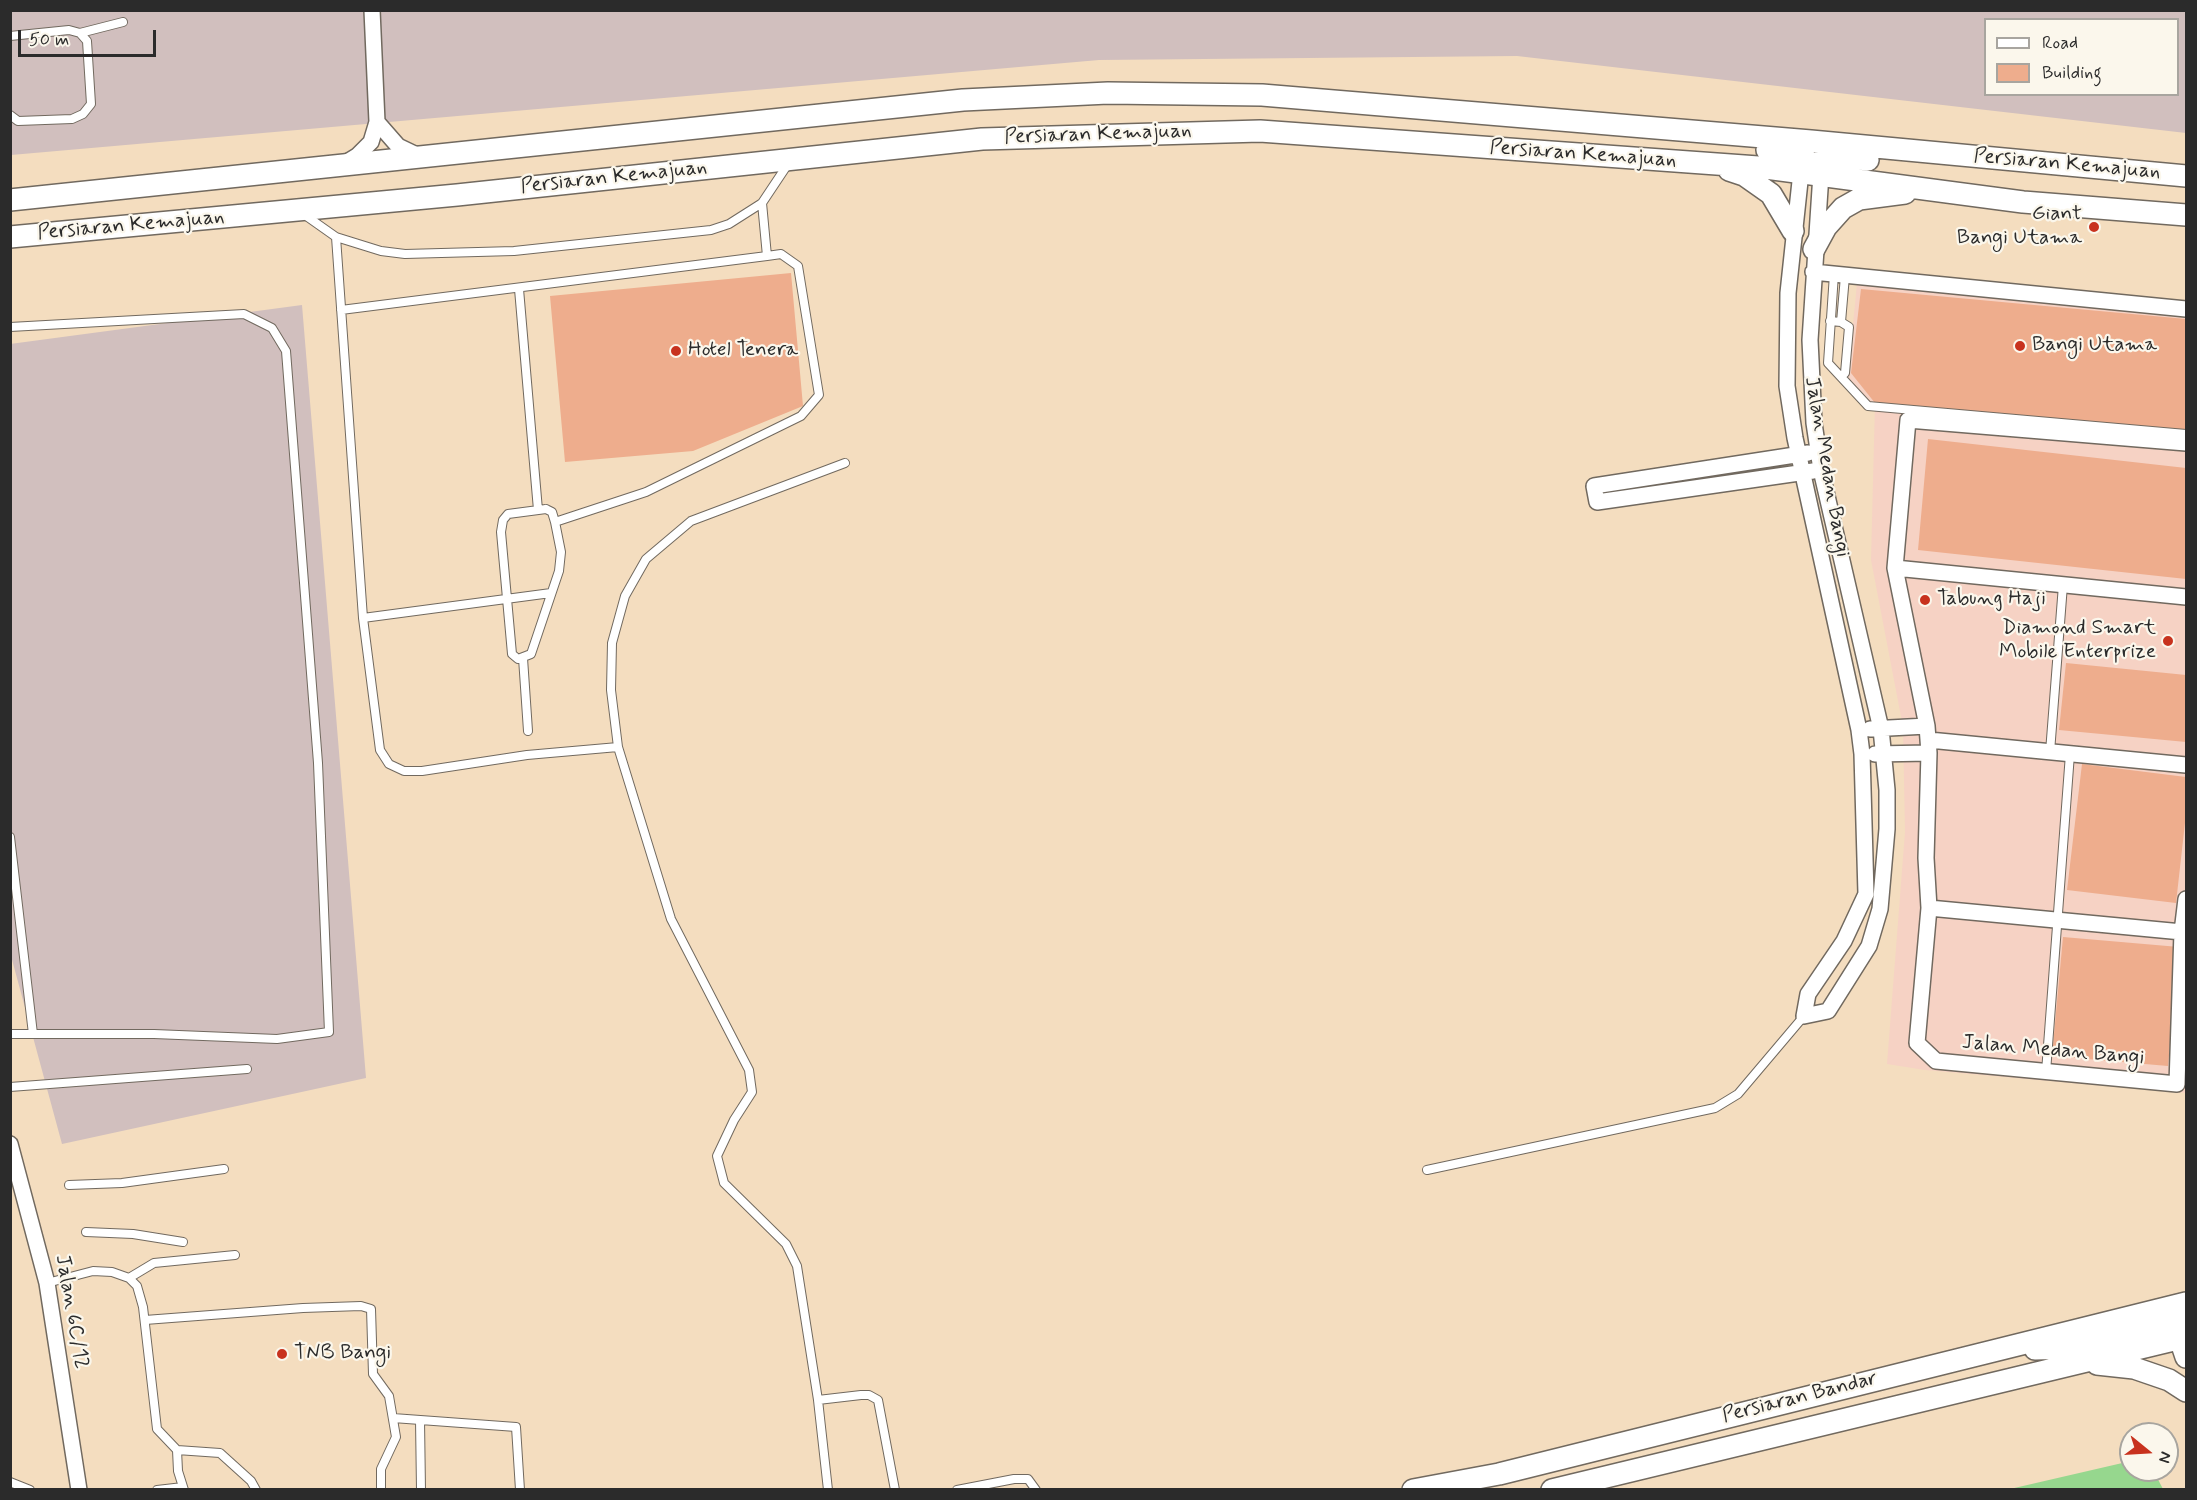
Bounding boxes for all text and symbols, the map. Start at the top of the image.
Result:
scale bar [21,18,159,56]
legend [1984,18,2179,96]
text: 50 m [29,28,69,52]
text: Road [2042,31,2078,55]
text: Building [2042,61,2102,85]
street label: Persiaran Kemajuan [1004,119,1192,151]
street label: Persiaran Kemajuan [1489,136,1677,174]
street label: Persiaran Kemajuan [1973,144,2161,186]
street label: Persiaran Kemajuan [520,156,708,200]
place label: Giant Bangi Utama [1957,202,2082,252]
street label: Persiaran Kemajuan [37,205,225,247]
marker: Giant Bangi Utama [2087,220,2101,234]
place label: Bangi Utama [2032,333,2157,359]
place label: Hotel Tenera [688,338,798,364]
marker: Bangi Utama [2013,339,2027,353]
marker: Hotel Tenera [669,344,683,358]
street label: Jalan Medan Bangi [1798,375,1854,559]
place label: Tabung Haji [1937,587,2046,613]
marker: Tabung Haji [1918,593,1932,607]
place label: Diamond Smart Mobile Enterprize [1999,616,2156,666]
marker: Diamond Smart Mobile Enterprize [2161,634,2175,648]
street label: Jalan Medan Bangi [1961,1030,2145,1072]
street label: Jalan 6C/12 [49,1253,93,1371]
place label: TNB Bangi [294,1341,391,1367]
marker: TNB Bangi [275,1347,289,1361]
street label: Persiaran Bandar [1720,1367,1880,1429]
north arrow [2119,1422,2179,1482]
text: N [2153,1449,2176,1465]

